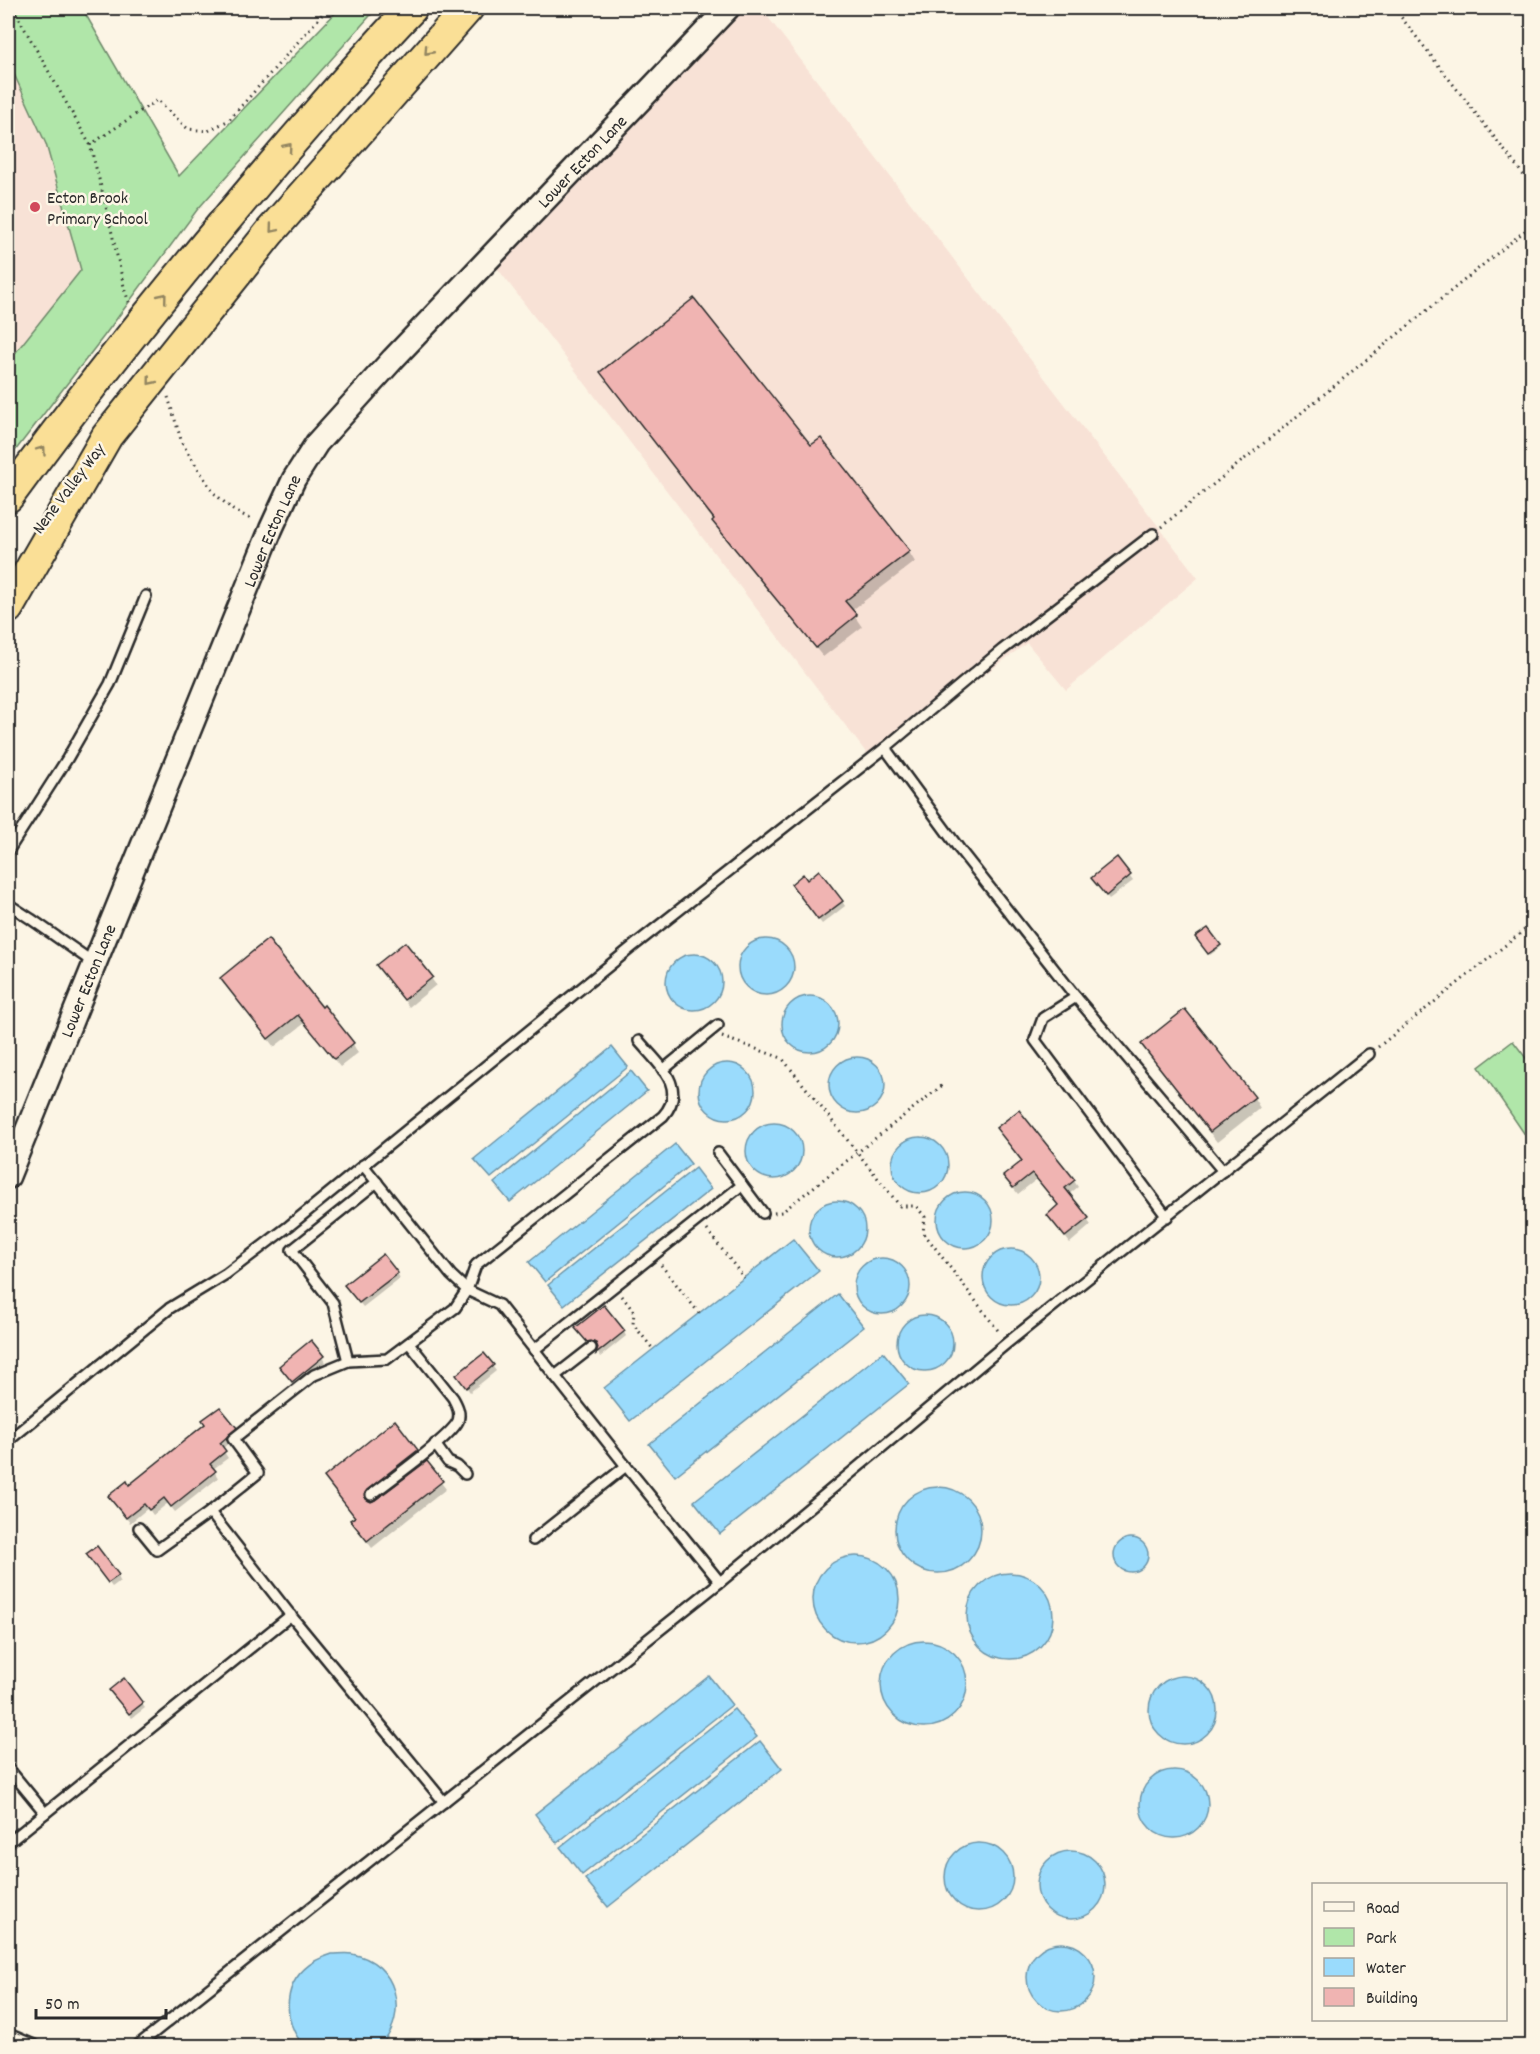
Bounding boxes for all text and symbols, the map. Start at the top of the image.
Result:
one-way arrow [425,44,436,55]
street label: Lower Ecton Lane [533,111,634,215]
one-way arrow [281,143,292,154]
place label: Ecton Brook Primary School [47,187,148,233]
marker: Ecton Brook Primary School [28,200,42,214]
one-way arrow [269,222,280,233]
one-way arrow [156,293,167,304]
one-way arrow [147,375,158,386]
street label: Nene Valley Way [27,438,113,540]
one-way arrow [35,445,46,456]
street label: Lower Ecton Lane [239,471,309,592]
street label: Lower Ecton Lane [56,921,124,1042]
legend [1312,1883,1507,2021]
text: Road [1366,1897,1400,1922]
text: Park [1366,1927,1397,1952]
text: Water [1366,1957,1406,1982]
scale bar [36,1982,166,2020]
text: Building [1366,1987,1418,2012]
text: 50 m [45,1993,80,2018]

